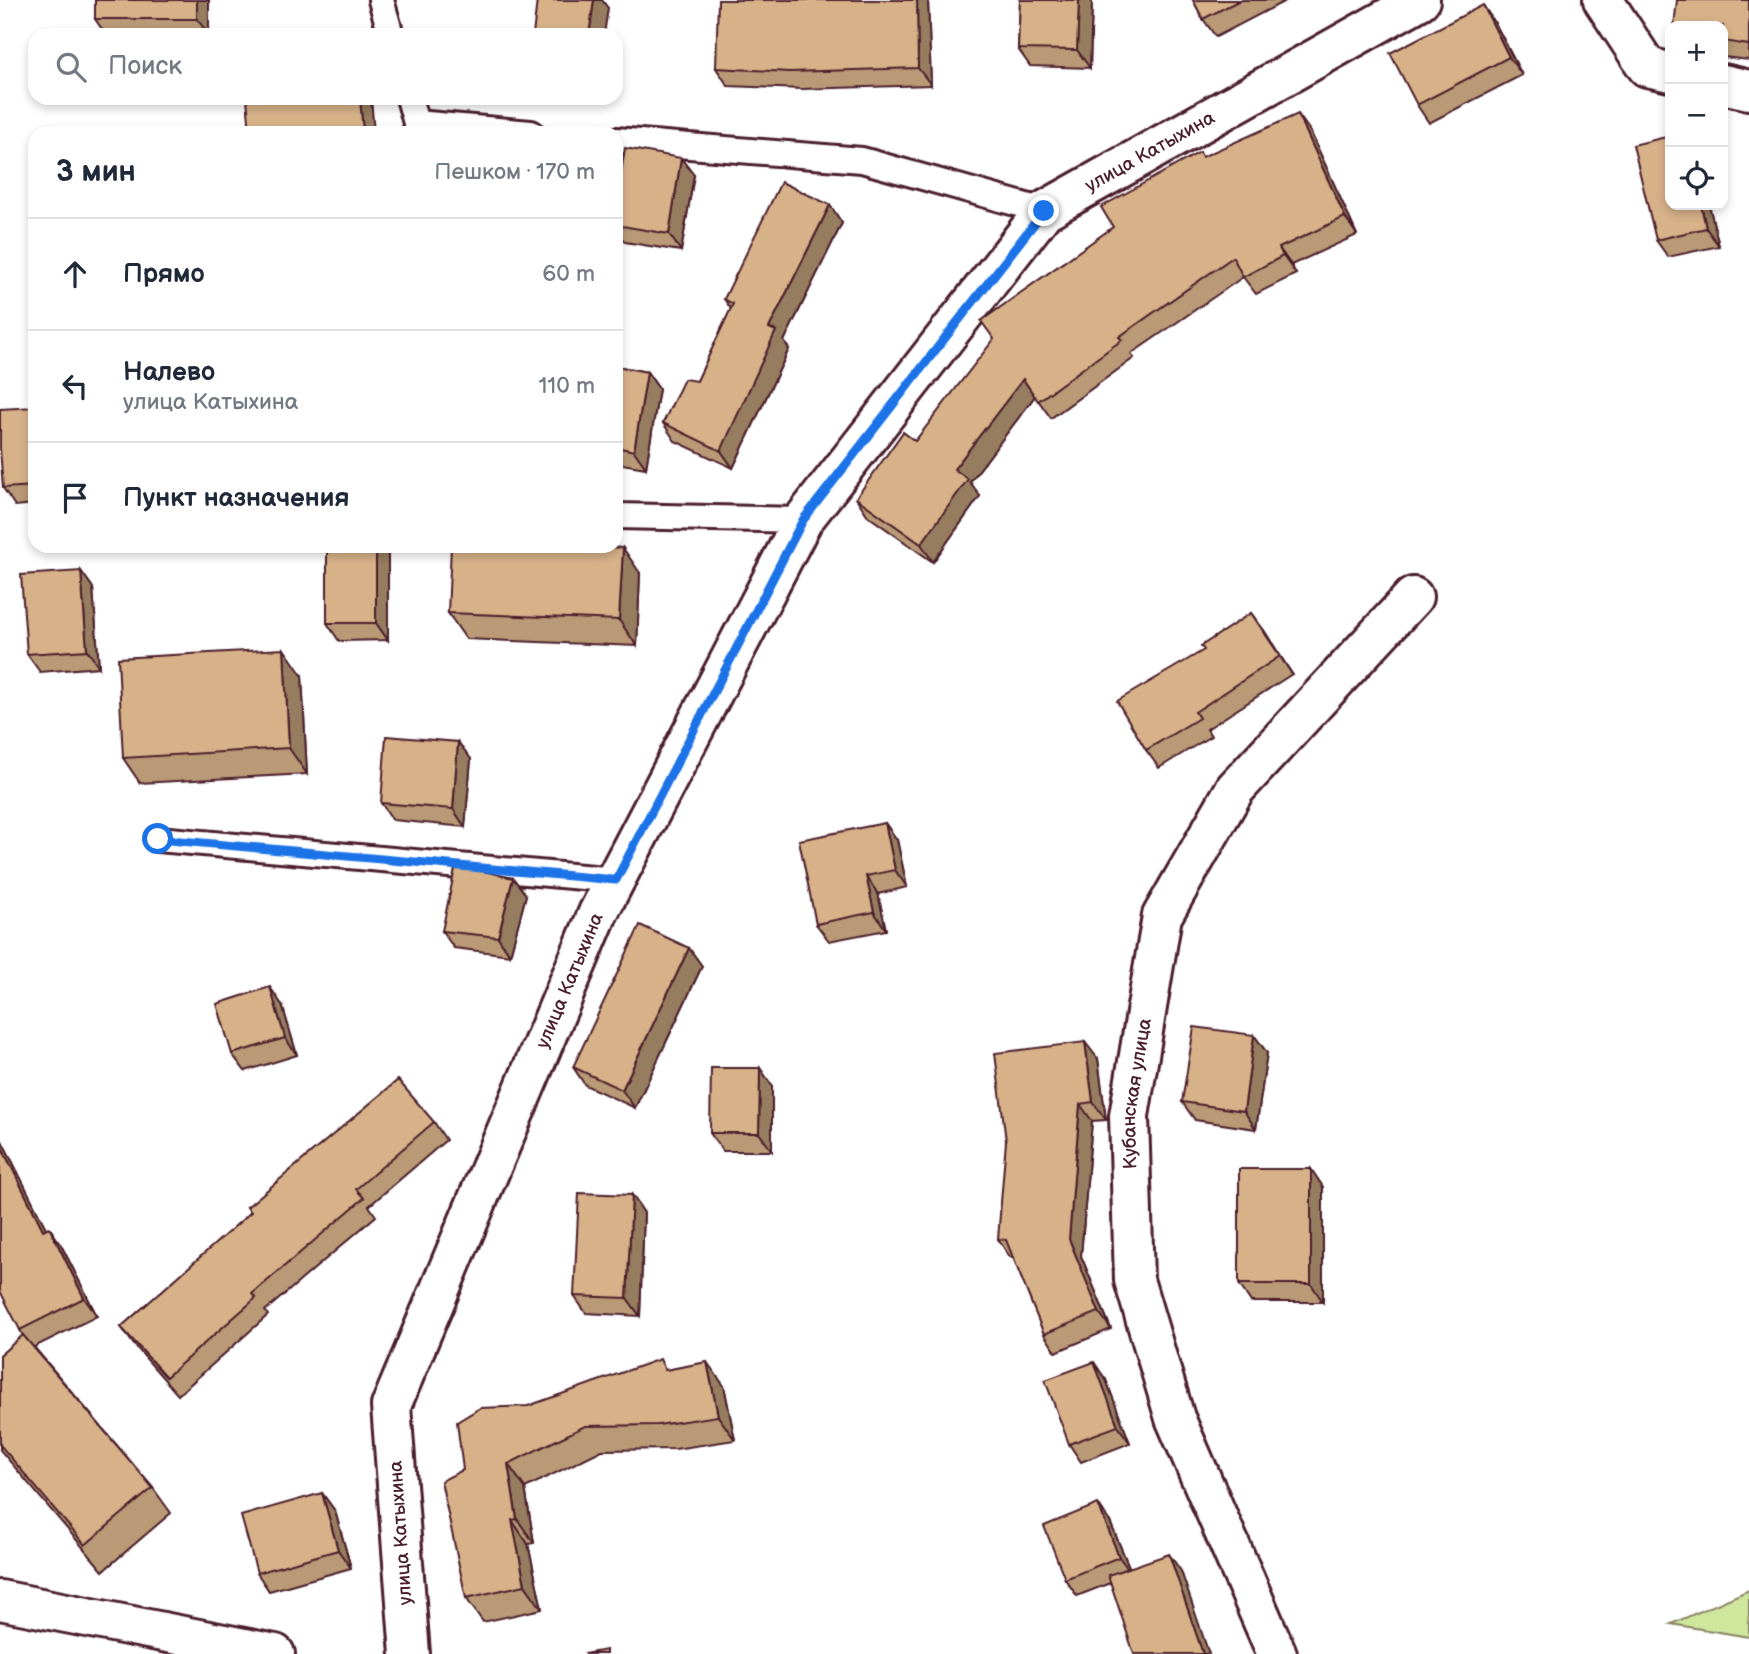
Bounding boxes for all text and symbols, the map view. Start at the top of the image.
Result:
map controls [1665,21,1728,210]
button: + [1665,21,1728,84]
search box [28,28,623,105]
icon: search [52,48,90,86]
text: Поиск [108,51,182,82]
button: − [1665,84,1728,147]
street label: улица Катыхина [1081,106,1219,197]
button: locate [1665,147,1728,210]
text: 3 мин [56,154,136,190]
text: Пешком · 170 m [434,158,595,186]
route end [1028,195,1059,226]
icon: ahead [56,255,94,293]
text: Прямо [123,259,205,290]
text: 60 m [542,260,595,288]
text: Налево [123,357,215,388]
icon: left [56,367,94,405]
text: 110 m [538,372,595,400]
text: улица Катыхина [123,388,298,416]
icon: arrive [56,479,94,517]
text: Пункт назначения [123,483,349,514]
route start [142,823,173,854]
street label: улица Катыхина [531,909,608,1052]
street label: Кубанская улица [1117,1017,1156,1170]
street label: улица Катыхина [384,1460,418,1606]

